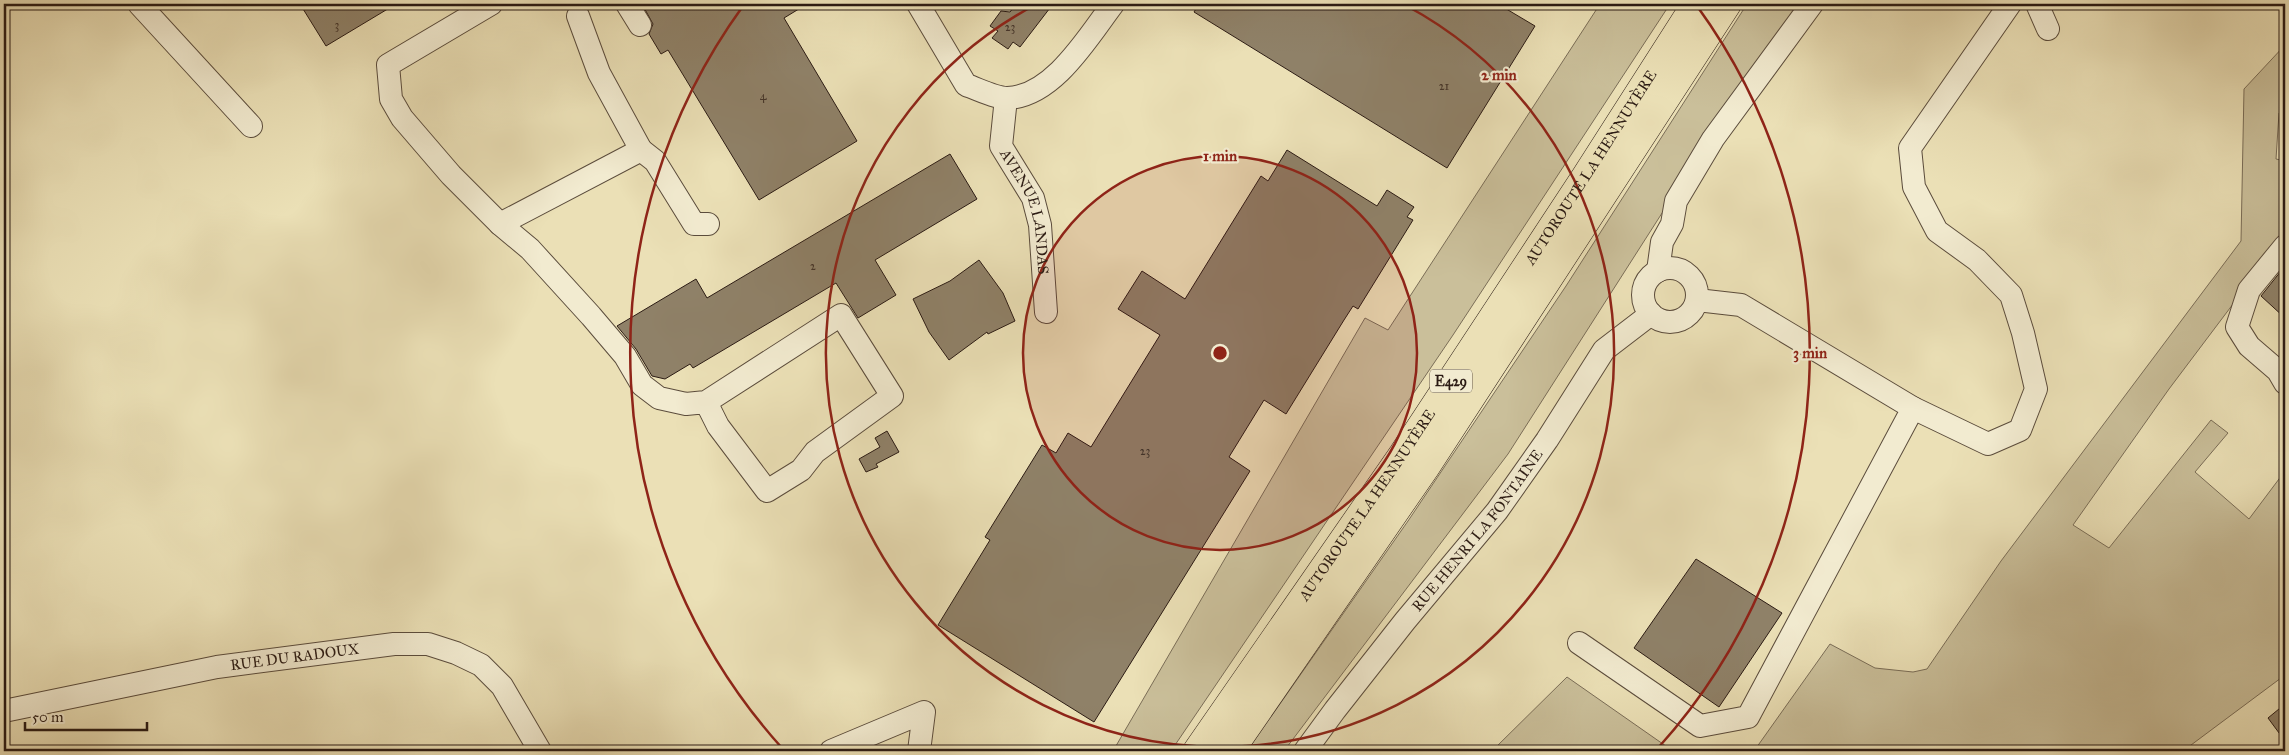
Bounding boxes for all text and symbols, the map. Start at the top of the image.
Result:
house number: 3 [335,18,340,32]
house number: 23 [1005,20,1016,34]
text: 2 min [1481,66,1518,84]
street label: AUTOROUTE LA HENNUYÈRE [1520,66,1661,269]
house number: 21 [1439,79,1450,93]
house number: 4 [760,89,767,103]
street label: AVENUE LANDAS [995,145,1052,275]
text: 1 min [1203,147,1238,165]
house number: 2 [810,259,816,273]
centre of rings [1211,344,1229,362]
text: 3 min [1793,344,1828,363]
road number: E429 [1430,370,1472,392]
street label: AUTOROUTE LA HENNUYÈRE [1294,406,1439,605]
house number: 23 [1140,444,1151,458]
street label: RUE HENRI LA FONTAINE [1408,446,1547,615]
street label: RUE DU RADOUX [229,640,361,674]
scale bar [25,700,148,732]
text: 50 m [32,708,64,726]

